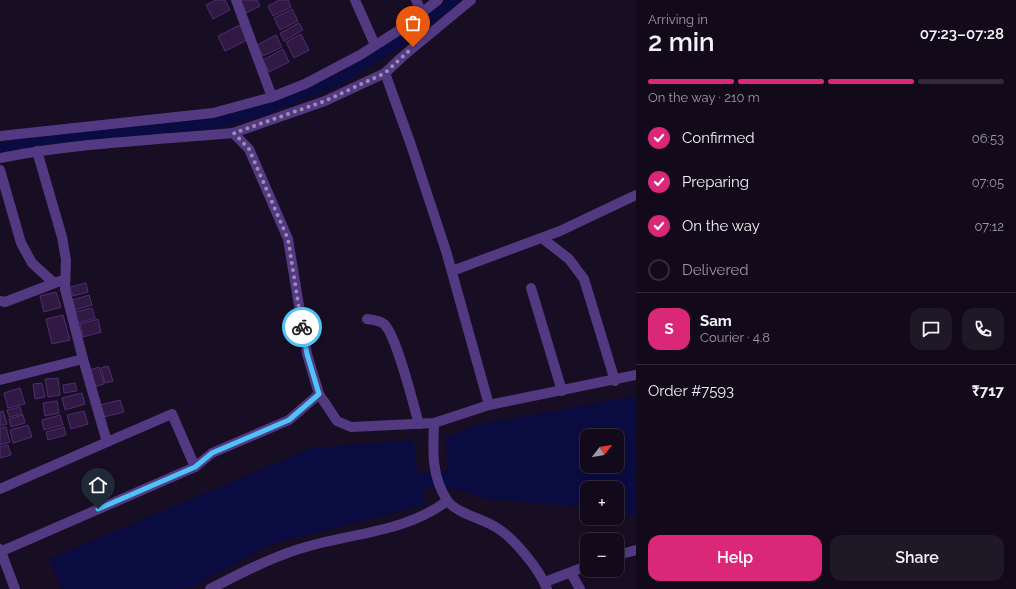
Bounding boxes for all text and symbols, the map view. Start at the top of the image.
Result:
pin [396,6,430,47]
icon: bag [402,12,424,34]
text: Arriving in [648,12,708,27]
text: 07:23–07:28 [920,25,1004,43]
text: 2 min [648,27,715,57]
text: On the way · 210 m [648,90,760,105]
icon: check [648,127,670,149]
text: Confirmed [682,129,755,147]
text: 06:53 [972,131,1004,146]
icon: check [648,171,670,193]
text: Preparing [682,173,749,191]
text: 07:05 [972,175,1004,190]
icon: check [648,215,670,237]
text: On the way [682,217,760,235]
text: 07:12 [974,219,1004,234]
text: Delivered [682,261,749,279]
courier [282,307,322,347]
button: chat [910,308,952,350]
button: phone [962,308,1004,350]
text: Sam [700,312,732,330]
icon: bike [291,316,313,338]
text: S [664,320,674,338]
text: Courier · 4.8 [700,330,770,345]
text: Order #7593 [648,382,734,400]
text: ₹717 [972,382,1004,400]
north arrow [580,429,624,473]
map controls [580,429,624,577]
pin [81,468,115,509]
icon: home [87,474,109,496]
button: + [580,481,624,525]
button: − [580,533,624,577]
button: Help [648,535,822,581]
button: Share [830,535,1004,581]

